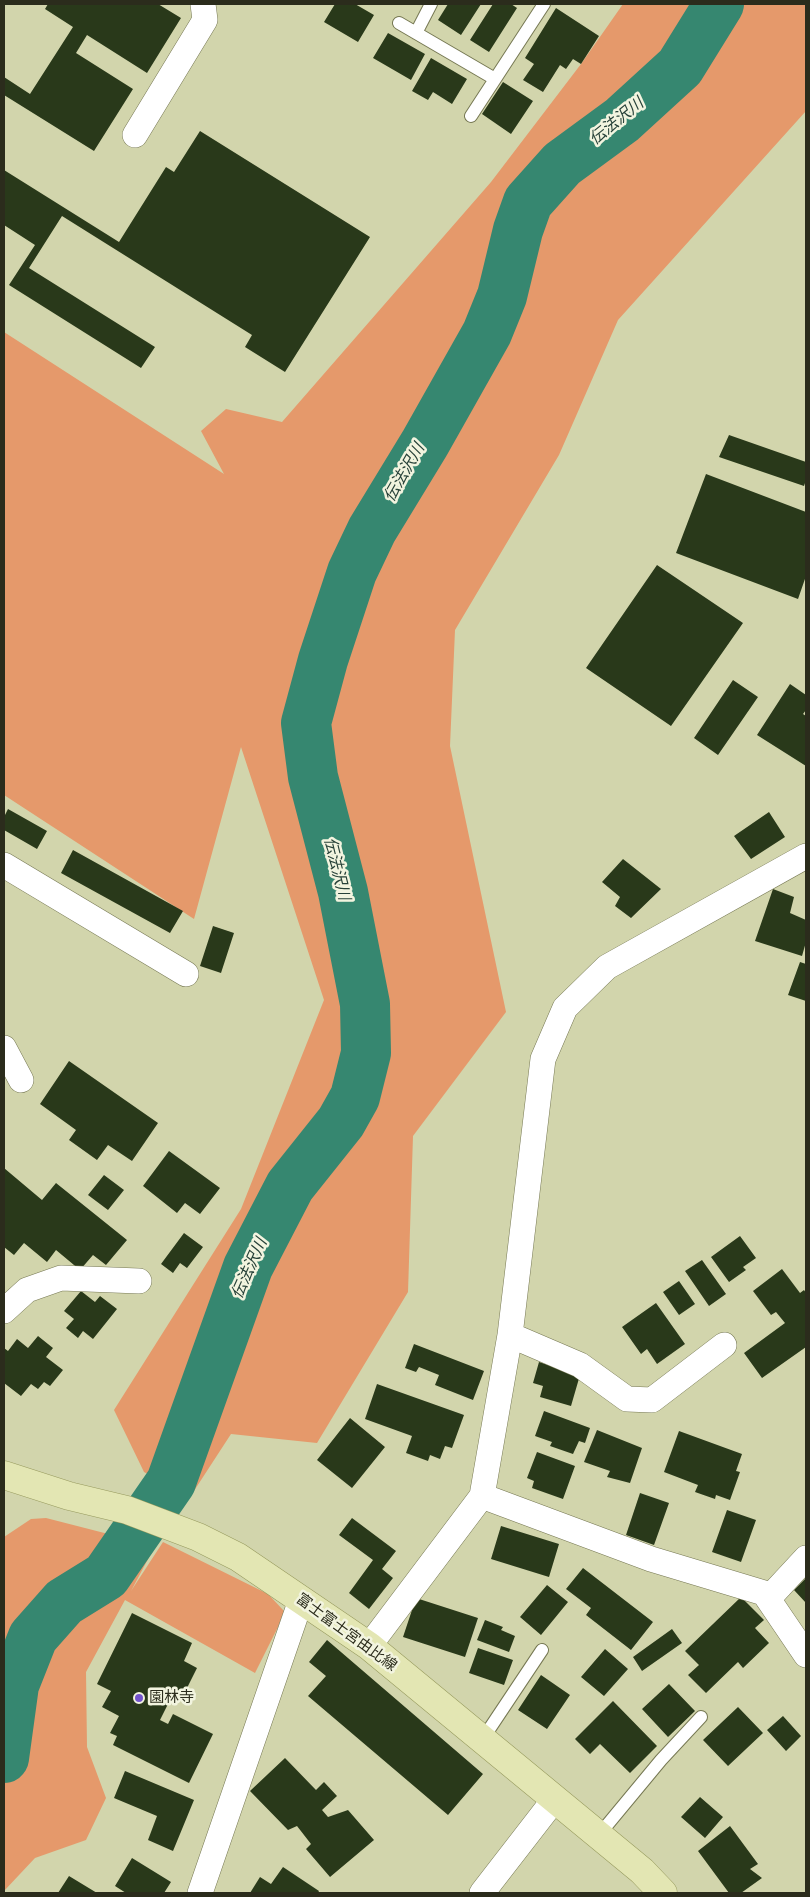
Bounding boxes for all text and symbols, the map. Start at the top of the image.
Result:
water label: 伝法沢川 [586,94,648,150]
water label: 伝法沢川 [381,440,429,506]
water label: 伝法沢川 [319,836,353,902]
water label: 伝法沢川 [228,1236,272,1302]
street label: 富士富士宮由比線 [292,1590,400,1676]
place label: 園林寺 [149,1689,194,1707]
marker: 園林寺 [133,1692,145,1704]

